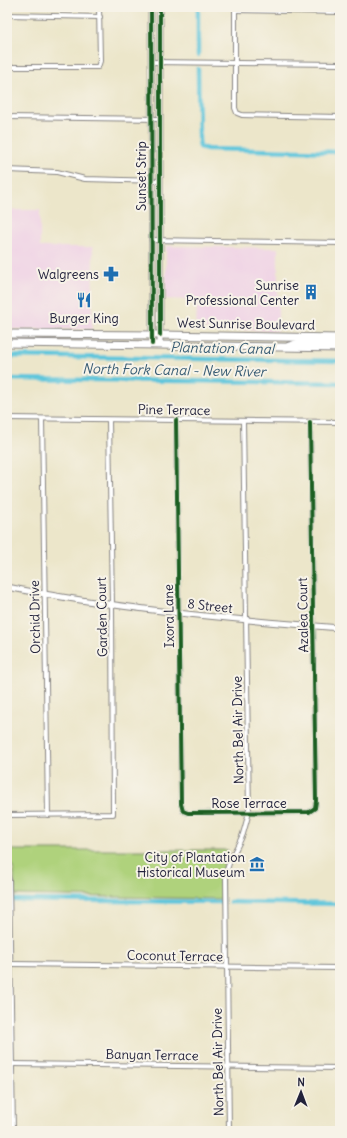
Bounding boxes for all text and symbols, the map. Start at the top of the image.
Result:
street label: Sunset Strip [133,141,150,211]
pharmacy icon: Walgreens [102,265,120,283]
place label: Walgreens [38,266,99,283]
place label: Sunrise Professional Center [186,277,300,309]
building icon: Sunrise Professional Center [302,283,320,301]
restaurant icon: Burger King [75,291,93,309]
place label: Burger King [49,310,119,327]
street label: West Sunrise Boulevard [177,314,316,334]
water label: Plantation Canal [170,338,276,358]
water label: North Fork Canal - New River [82,359,268,381]
street label: Pine Terrace [138,401,210,419]
street label: Garden Court [93,576,111,657]
street label: Azalea Court [294,577,312,653]
street label: Orchid Drive [26,580,44,654]
street label: Ixora Lane [160,584,178,648]
street label: 8 Street [187,595,234,617]
street label: North Bel Air Drive [229,676,247,784]
street label: Rose Terrace [211,795,287,812]
place label: City of Plantation Historical Museum [137,849,245,881]
museum icon: City of Plantation Historical Museum [248,855,266,873]
street label: Coconut Terrace [127,947,223,965]
street label: North Bel Air Drive [209,1008,227,1116]
street label: Banyan Terrace [105,1046,199,1064]
north arrow [281,1072,321,1112]
text: N [297,1075,305,1089]

